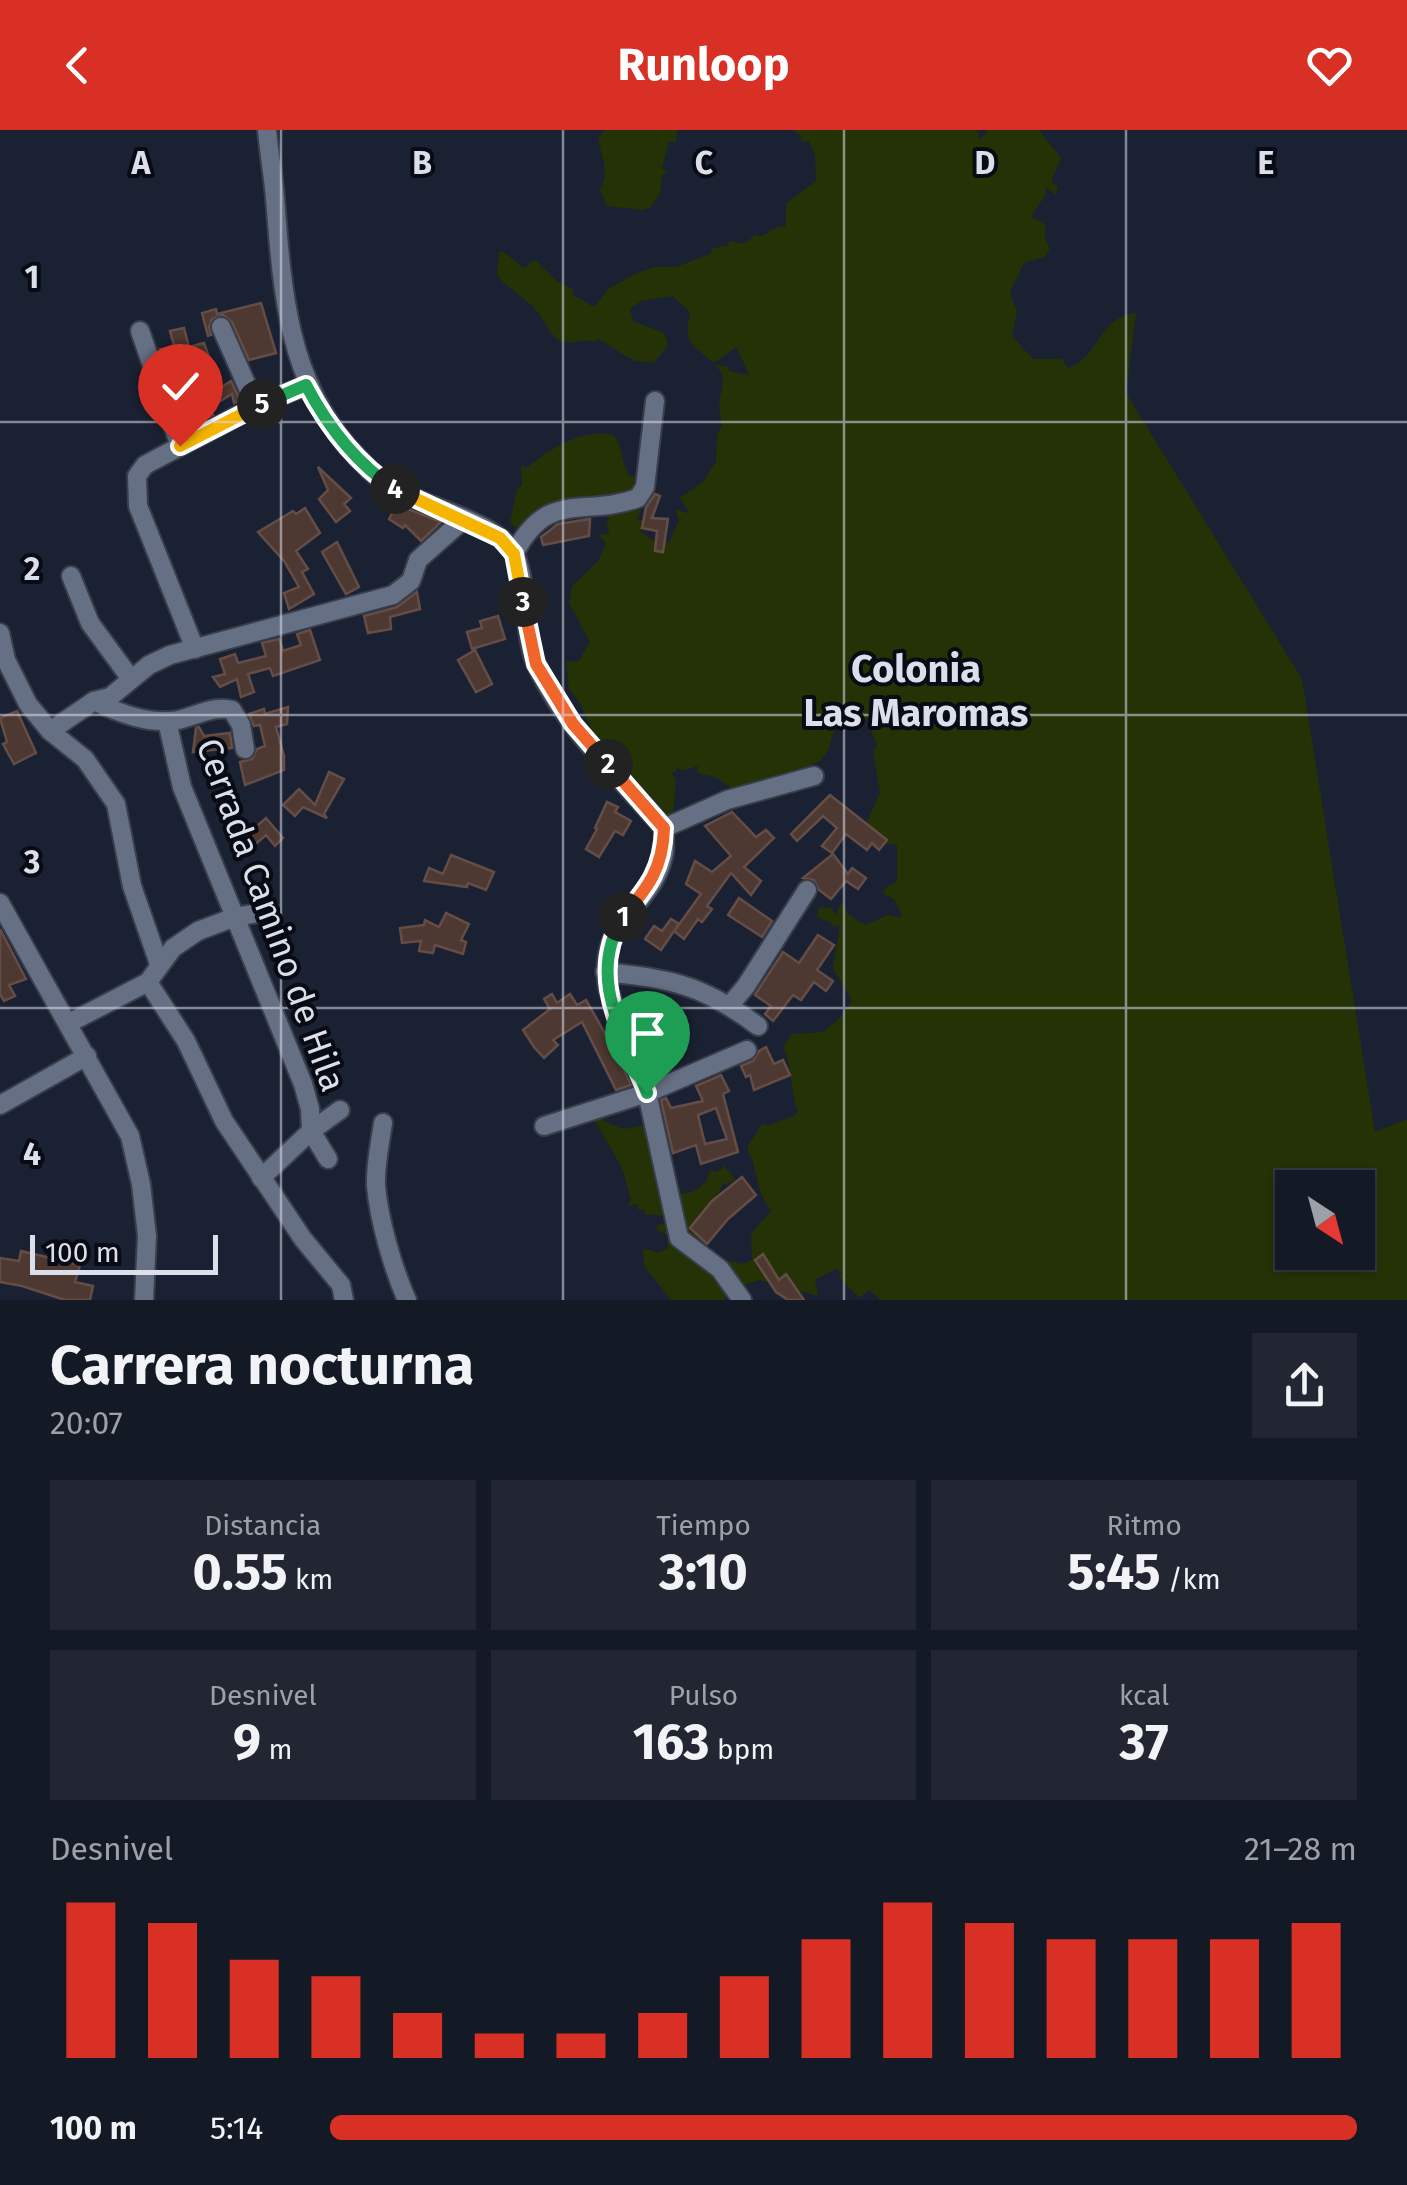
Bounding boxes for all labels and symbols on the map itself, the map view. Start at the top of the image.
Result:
text: A [131,144,152,182]
text: B [412,144,432,182]
text: C [695,144,714,182]
text: D [975,144,995,182]
text: E [1258,144,1274,182]
text: 1 [25,258,39,296]
pin [138,344,223,447]
pin: 5 [237,379,287,429]
pin: 4 [370,464,420,514]
text: 2 [24,550,40,588]
pin: 3 [498,577,548,627]
district label: Colonia Las Maromas [804,646,1028,736]
street label: Cerrada Camino de Hila [188,733,354,1097]
pin: 2 [583,739,633,789]
text: 3 [23,843,40,881]
pin: 1 [598,892,648,942]
pin [605,991,690,1094]
text: 4 [23,1135,41,1173]
north arrow [1275,1170,1375,1270]
scale bar [30,1230,218,1274]

